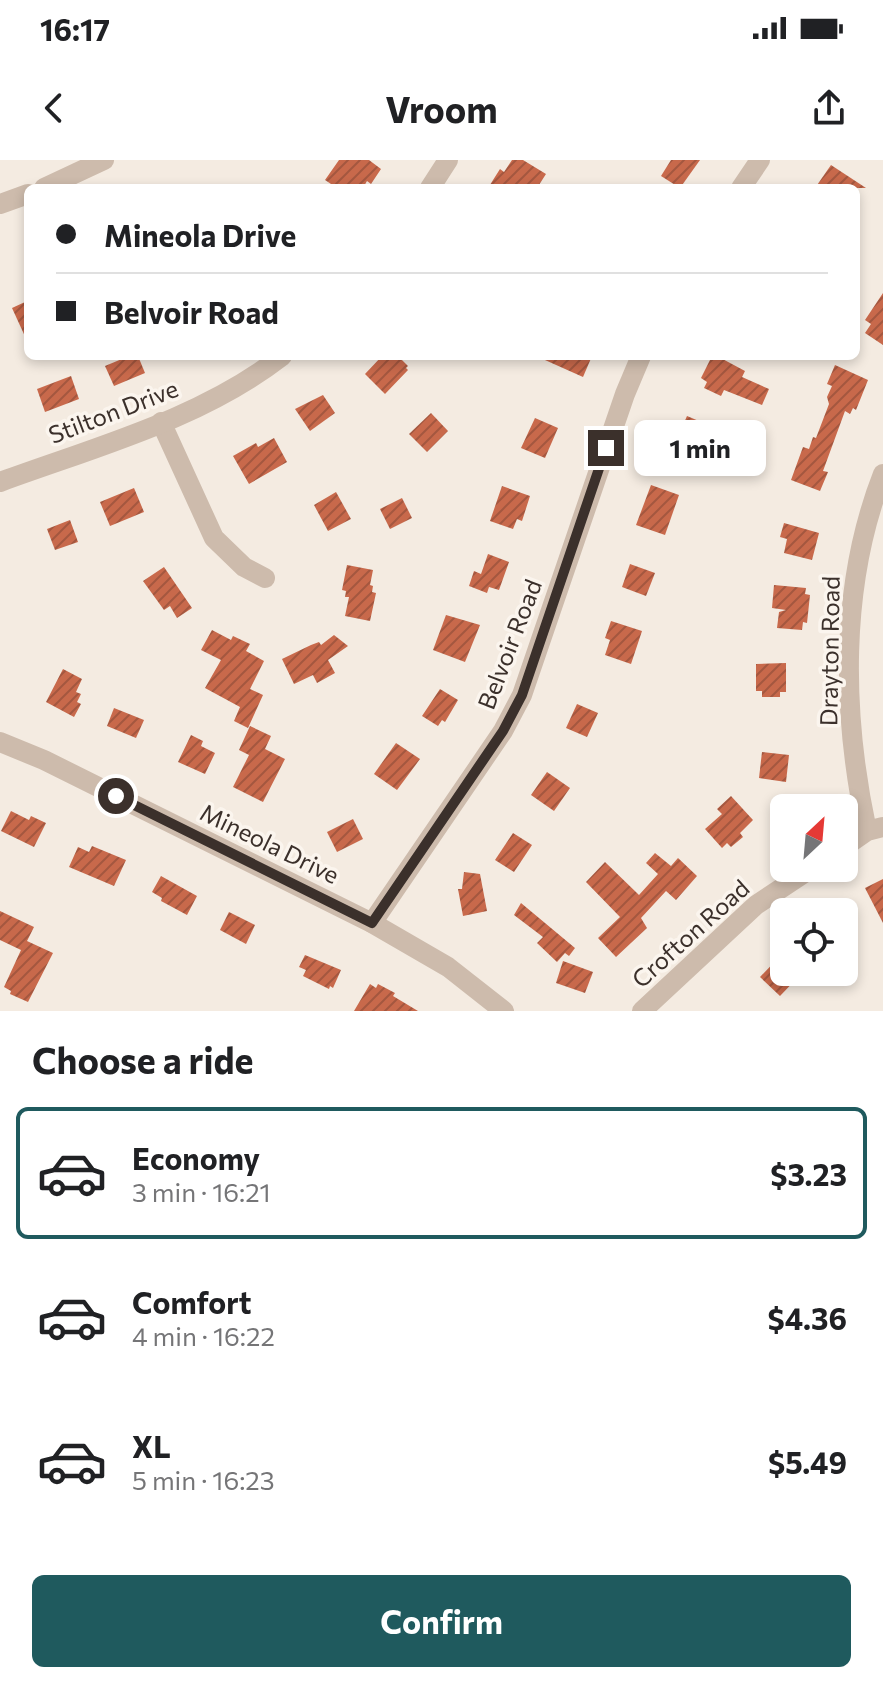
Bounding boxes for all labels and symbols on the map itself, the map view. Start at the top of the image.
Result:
street label: Stilton Drive [44,373,182,449]
callout: 1 min [634,420,766,476]
route end [588,430,624,466]
street label: Belvoir Road [471,575,547,713]
street label: Drayton Road [813,576,845,726]
route start [98,778,134,814]
north arrow [770,794,858,882]
street label: Mineola Drive [196,797,344,889]
street label: Crofton Road [625,873,755,993]

